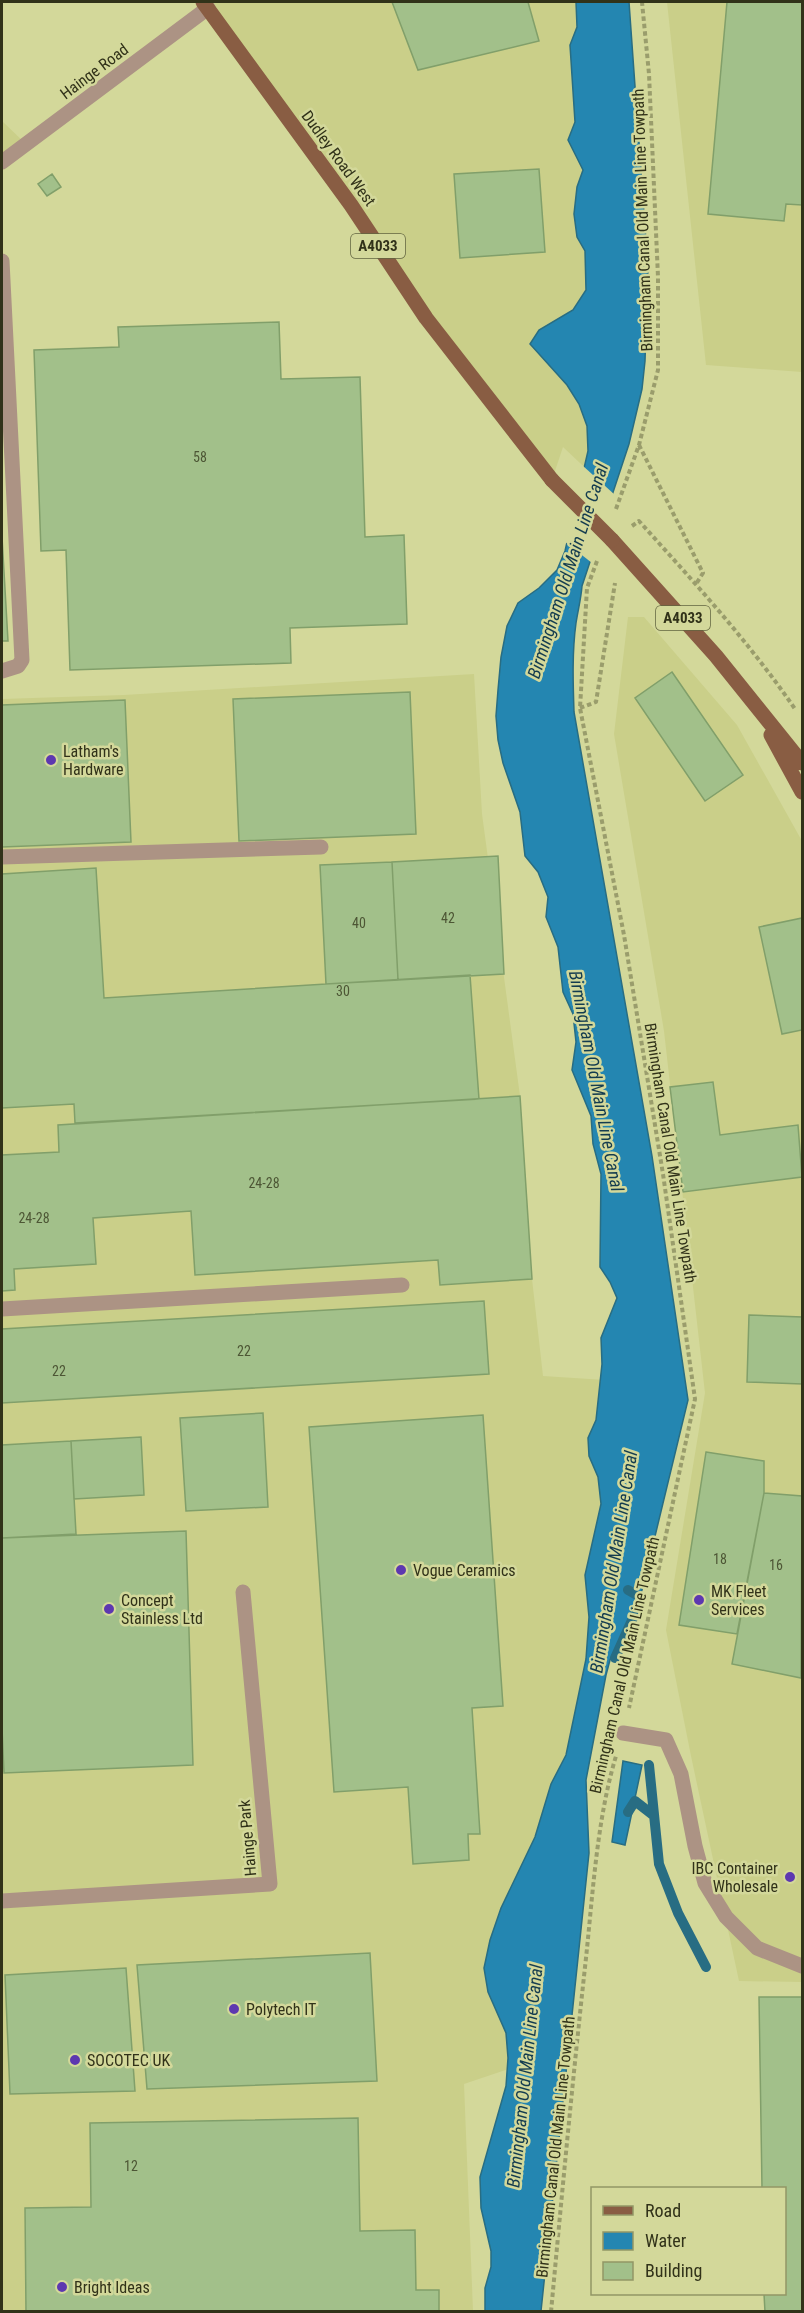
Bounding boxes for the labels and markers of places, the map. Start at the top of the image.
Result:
place label: Latham's Hardware [63,742,124,779]
marker: Latham's Hardware [44,753,58,767]
place label: Vogue Ceramics [413,1561,516,1580]
marker: Vogue Ceramics [394,1563,408,1577]
place label: MK Fleet Services [711,1582,767,1619]
place label: Concept Stainless Ltd [121,1591,203,1628]
marker: MK Fleet Services [692,1593,706,1607]
marker: Concept Stainless Ltd [102,1602,116,1616]
place label: IBC Container Wholesale [691,1859,778,1896]
marker: IBC Container Wholesale [783,1870,797,1884]
place label: Polytech IT [246,2000,316,2019]
marker: Polytech IT [227,2002,241,2016]
place label: SOCOTEC UK [87,2051,170,2070]
marker: SOCOTEC UK [68,2053,82,2067]
place label: Bright Ideas [74,2278,150,2297]
marker: Bright Ideas [55,2280,69,2294]

